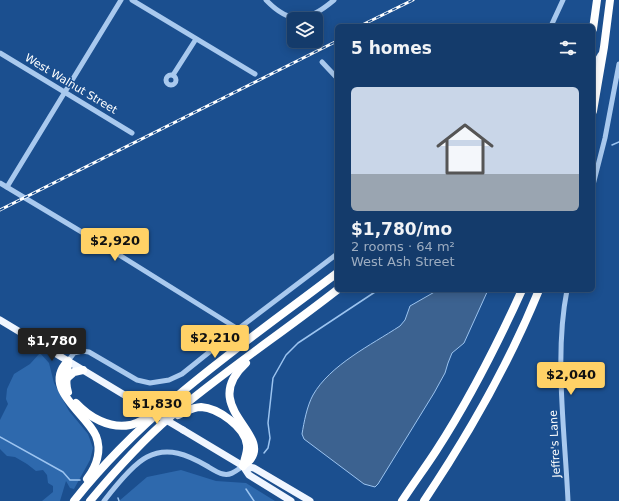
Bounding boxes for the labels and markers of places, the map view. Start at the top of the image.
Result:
pin: $2,920 [82,228,148,262]
pin: $2,210 [182,325,248,359]
pin: $1,780 [19,328,85,362]
pin: $2,040 [538,362,604,396]
pin: $1,830 [124,391,190,425]

